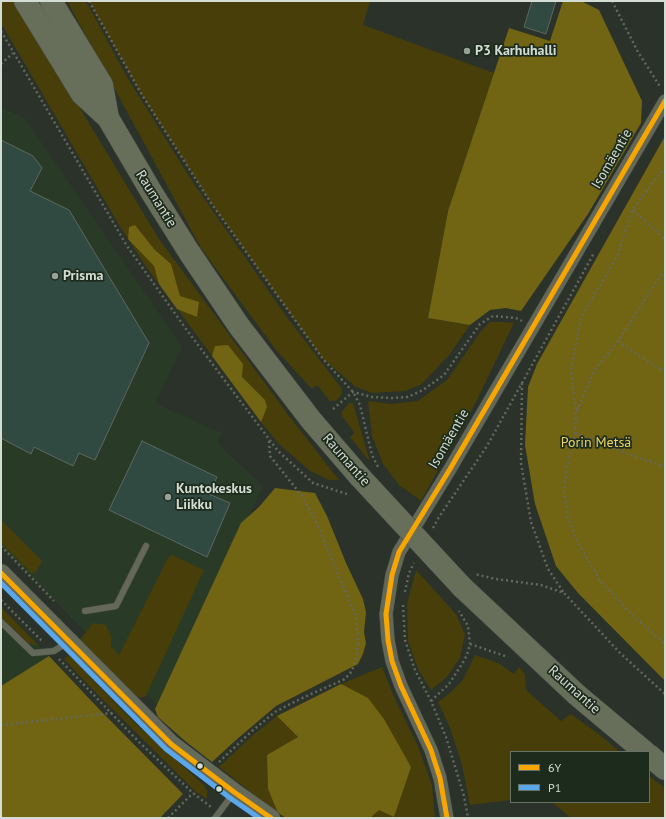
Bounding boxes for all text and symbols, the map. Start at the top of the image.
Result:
place label: P3 Karhuhalli [475,43,556,59]
marker: P3 Karhuhalli [462,46,472,56]
street label: Isomäentie [588,126,636,192]
street label: Raumantie [132,167,180,231]
place label: Prisma [63,268,103,284]
marker: Prisma [50,271,60,281]
street label: Isomäentie [425,406,473,472]
street label: Raumantie [319,430,373,490]
park label: Porin Metsä [561,435,631,451]
place label: Kuntokeskus Liikku [176,481,252,514]
marker: Kuntokeskus Liikku [163,492,173,502]
street label: Raumantie [545,662,603,718]
legend [510,751,650,803]
text: 6Y [548,760,561,775]
unlabelled marker [195,761,205,771]
text: P1 [548,780,561,795]
unlabelled marker [214,784,224,794]

